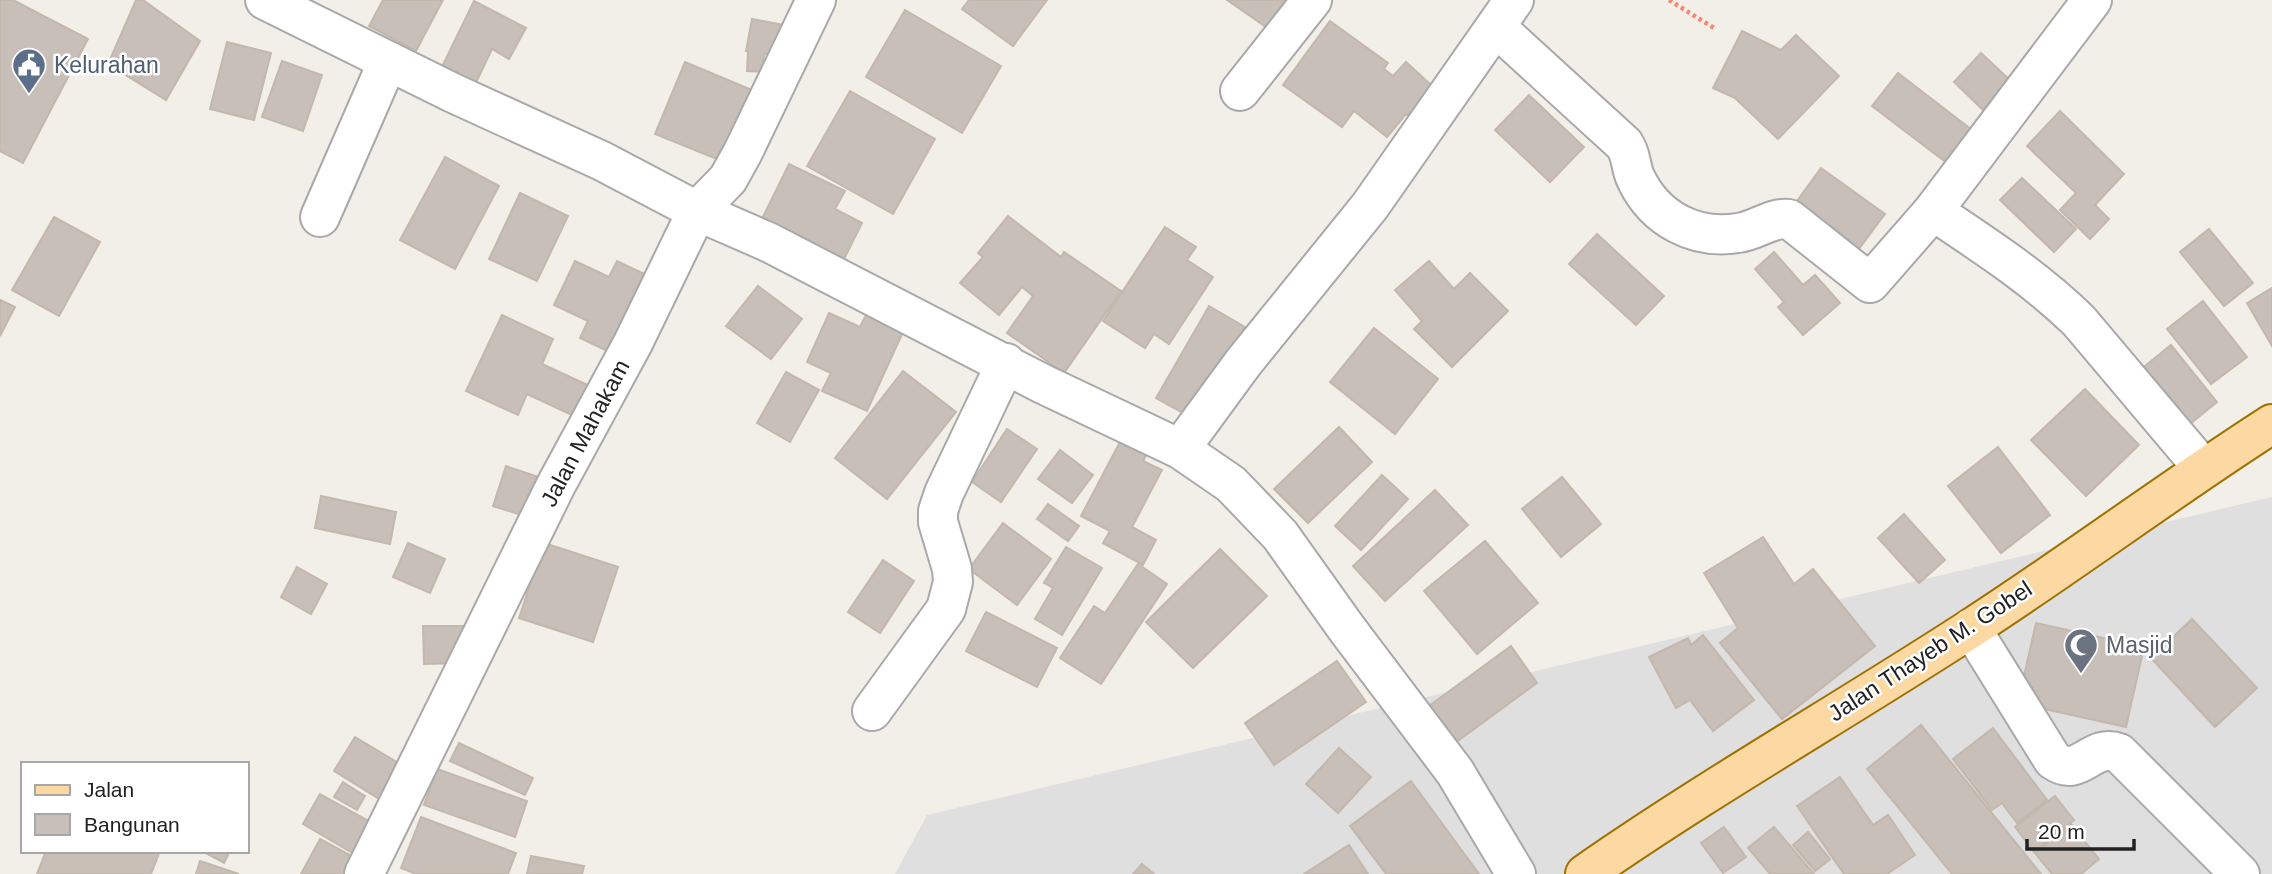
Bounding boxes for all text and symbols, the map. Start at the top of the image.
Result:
public building icon: Kelurahan [10,46,48,95]
place label: Kelurahan [54,52,159,78]
street label: Jalan Mahakam [535,355,635,511]
street label: Jalan Thayeb M. Gobel [1823,575,2037,727]
mosque icon: Masjid [2062,626,2100,675]
place label: Masjid [2106,632,2172,658]
legend [21,762,248,853]
text: Jalan [84,778,134,801]
scale bar [2027,808,2134,852]
text: Bangunan [84,813,180,836]
text: 20 m [2038,820,2085,843]

